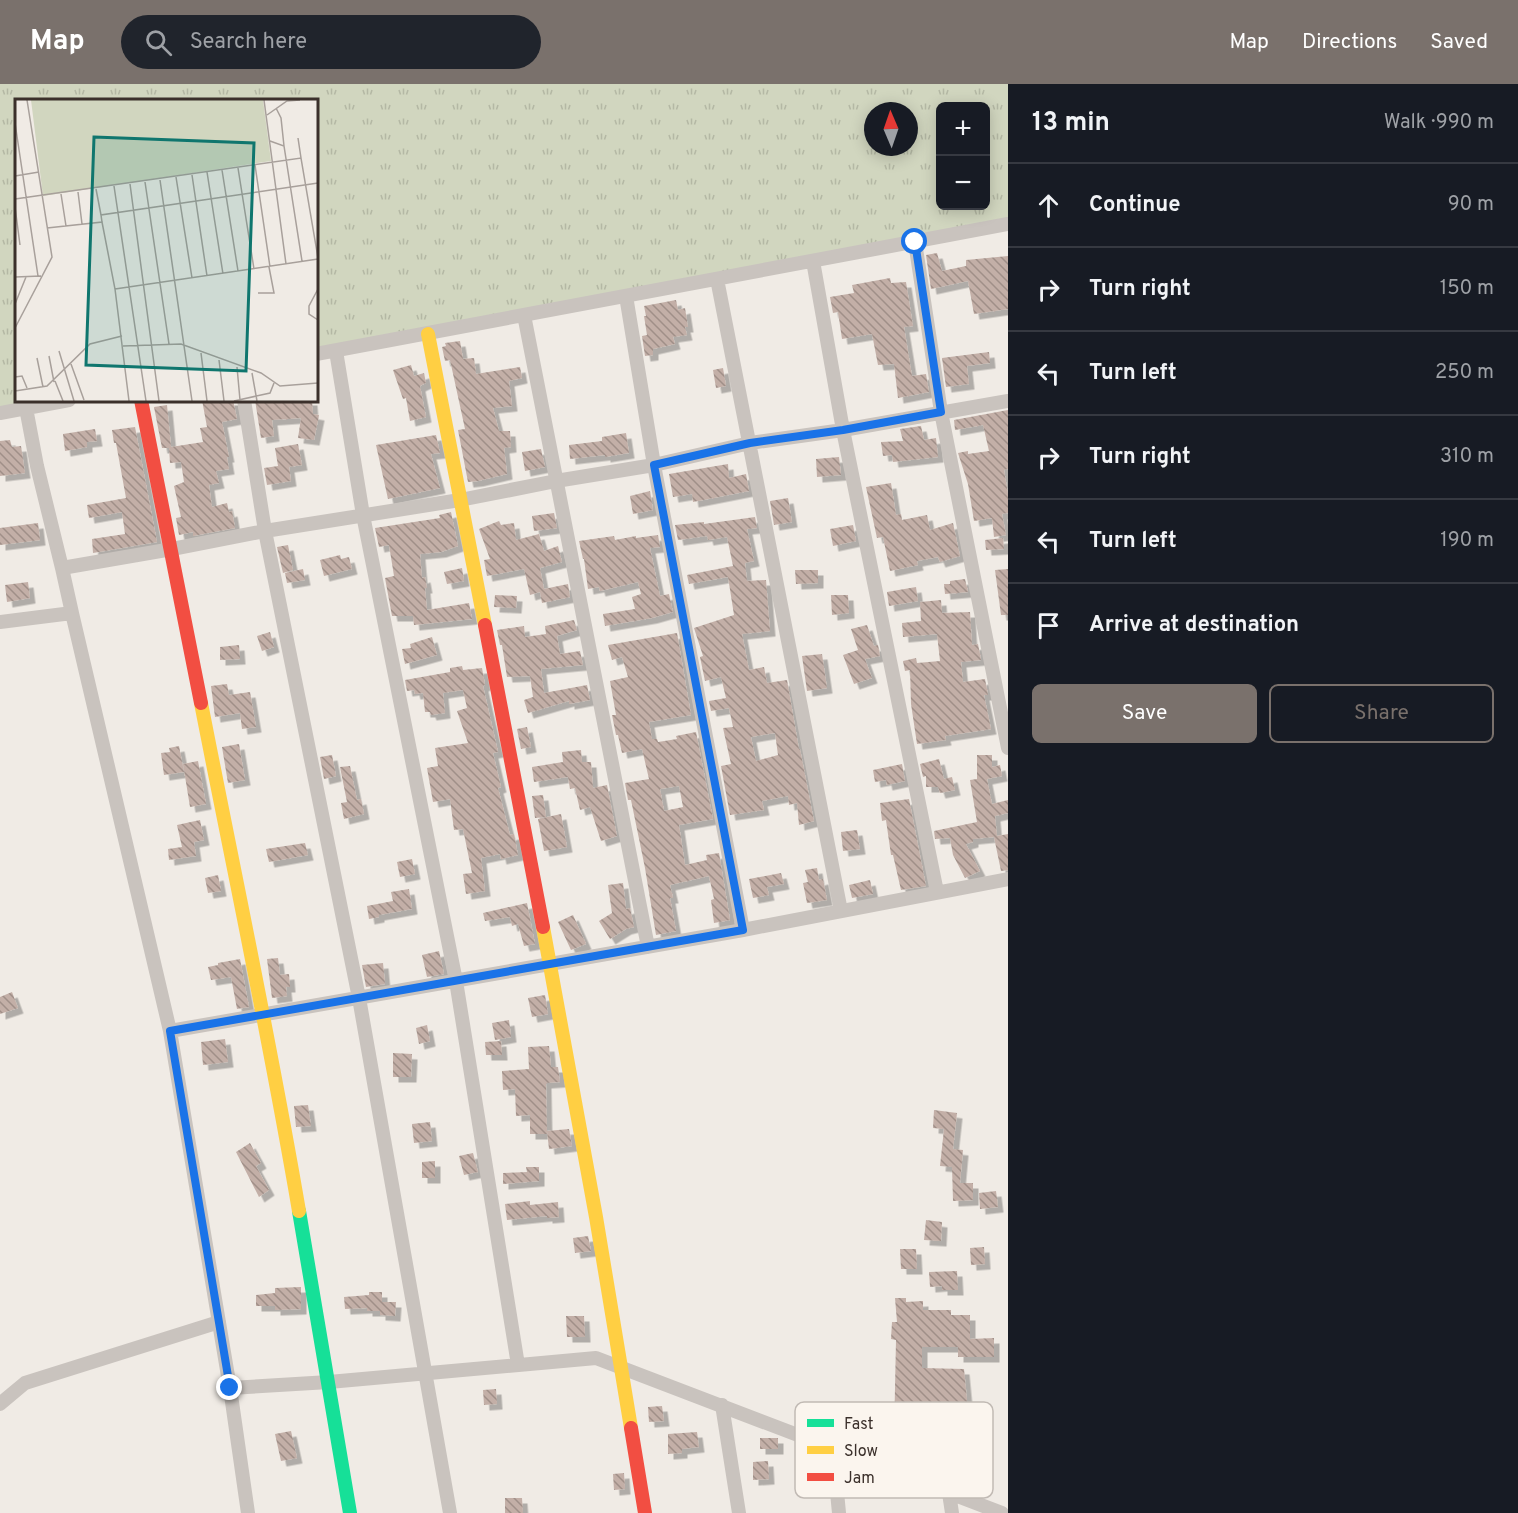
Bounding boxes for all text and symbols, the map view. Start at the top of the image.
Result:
search box [121,15,541,69]
text: Map [30,24,85,60]
icon: search [142,26,175,59]
text: Search here [190,29,307,56]
text: Map [1229,29,1269,56]
text: Directions [1302,29,1397,56]
text: Saved [1430,29,1488,56]
inset map [15,99,318,402]
north arrow [864,102,918,156]
map controls [936,102,990,210]
button: + [936,102,990,156]
text: 13 min [1032,107,1110,140]
text: Walk · 990 m [1384,110,1494,136]
button: − [936,156,990,210]
icon: ahead [1032,189,1065,222]
text: Continue [1089,192,1180,219]
text: 90 m [1448,192,1494,218]
route start [901,228,927,254]
icon: right [1032,273,1065,306]
text: Turn right [1089,276,1191,303]
text: 150 m [1440,276,1494,302]
icon: left [1032,357,1065,390]
text: Turn left [1089,360,1177,387]
text: 250 m [1435,360,1494,386]
icon: right [1032,441,1065,474]
text: Turn right [1089,444,1191,471]
text: 310 m [1440,444,1494,470]
icon: left [1032,525,1065,558]
text: Turn left [1089,528,1177,555]
text: 190 m [1440,528,1494,554]
icon: arrive [1032,609,1065,642]
text: Arrive at destination [1089,612,1299,639]
button: Save [1032,684,1257,743]
button: Share [1269,684,1494,743]
route end [216,1374,242,1400]
legend [795,1402,993,1498]
text: Fast [844,1415,874,1435]
text: Slow [844,1442,878,1462]
text: Jam [844,1469,875,1489]

